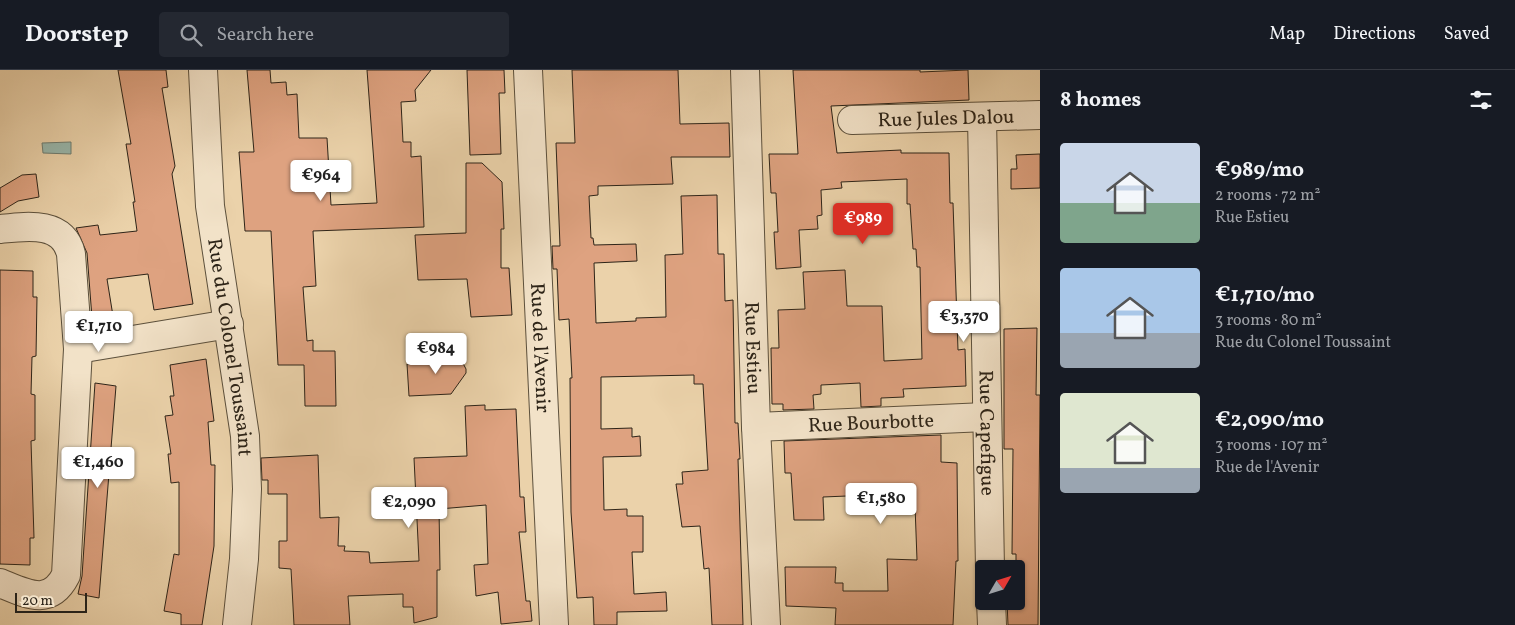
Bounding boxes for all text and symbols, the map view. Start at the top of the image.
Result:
search box [159,12,509,57]
text: Doorstep [25,18,129,52]
icon: search [177,21,205,49]
text: Search here [217,22,314,48]
text: Map [1269,22,1305,47]
text: Directions [1333,22,1416,47]
text: Saved [1444,22,1490,47]
text: 8 homes [1060,86,1141,115]
icon: filters [1467,86,1495,114]
street label: Rue Jules Dalou [877,104,1015,135]
text: €989/mo [1215,156,1304,185]
pin: €964 [291,160,351,202]
icon: home [1100,163,1160,223]
text: €964 [301,165,341,187]
text: 2 rooms · 72 m² [1215,185,1320,207]
pin: €989 [833,202,893,245]
text: Rue Estieu [1215,207,1289,229]
text: €989 [844,208,882,230]
street label: Rue du Colonel Toussaint [199,236,258,457]
text: €1,710/mo [1215,281,1315,310]
street label: Rue de l'Avenir [522,282,556,414]
icon: home [1100,288,1160,348]
pin: €3,370 [923,300,1005,343]
street label: Rue Estieu [736,301,767,395]
text: €3,370 [939,306,989,328]
pin: €1,710 [58,310,140,353]
text: 3 rooms · 80 m² [1215,310,1322,332]
text: €1,710 [76,316,122,338]
pin: €984 [406,332,466,375]
text: Rue du Colonel Toussaint [1215,332,1391,354]
text: €984 [417,338,455,360]
street label: Rue Capefigue [970,370,1001,496]
text: €2,090/mo [1215,406,1324,435]
street label: Rue Bourbotte [807,407,935,441]
icon: home [1100,413,1160,473]
text: 3 rooms · 107 m² [1215,435,1328,457]
pin: €1,460 [57,446,139,489]
text: €1,460 [72,452,124,474]
text: Rue de l'Avenir [1215,457,1319,479]
pin: €1,580 [840,482,922,525]
pin: €2,090 [368,486,450,529]
text: €1,580 [857,488,905,510]
text: €2,090 [382,492,436,514]
north arrow [975,560,1025,610]
map controls [975,560,1025,610]
scale bar [15,590,88,613]
text: 20 m [22,592,53,611]

